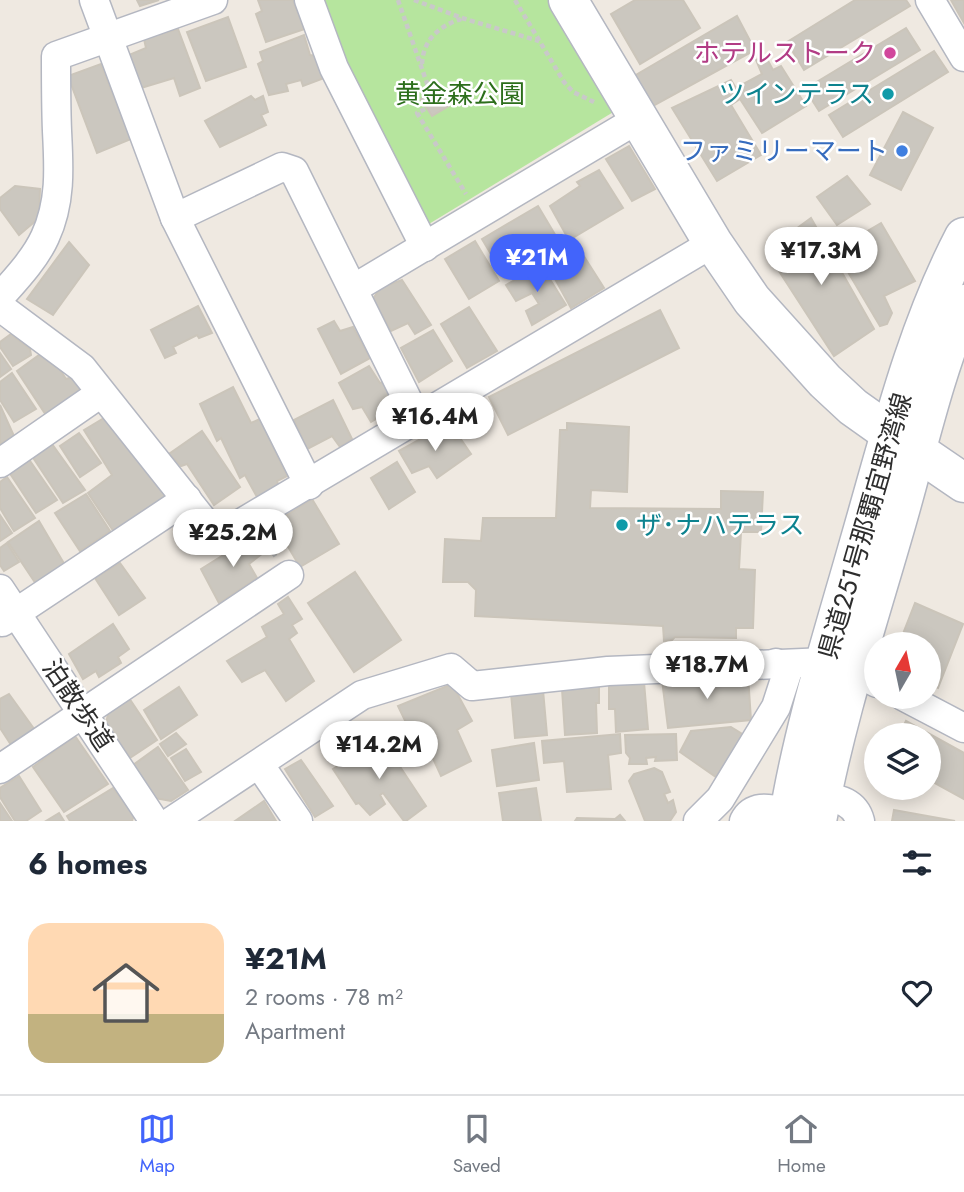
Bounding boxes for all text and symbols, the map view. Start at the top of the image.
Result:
place label: ホテルストーク [694,34,876,72]
marker: ホテルストーク [882,45,898,61]
park label: 黄金森公園 [395,75,525,113]
place label: ツインテラス [719,75,874,113]
marker: ツインテラス [880,86,896,102]
place label: ファミリーマート [680,132,888,170]
marker: ファミリーマート [894,143,910,159]
pin: ¥17.3M [764,228,878,287]
text: ¥17.3M [781,233,861,267]
pin: ¥21M [496,234,578,294]
text: ¥21M [506,240,568,274]
street label: 県道251号那覇宜野湾線 [809,389,921,663]
pin: ¥16.4M [378,393,492,453]
text: ¥16.4M [392,399,478,433]
place label: ザ･ナハテラス [636,506,804,544]
pin: ¥25.2M [176,510,290,569]
text: ¥25.2M [189,515,277,549]
marker: ザ･ナハテラス [614,517,630,533]
north arrow [864,632,942,709]
map controls [864,632,941,800]
pin: ¥18.7M [650,642,764,701]
text: ¥18.7M [666,647,748,681]
street label: 泊散歩道 [33,651,123,759]
pin: ¥14.2M [322,722,436,781]
button: layers [864,723,941,800]
text: ¥14.2M [336,727,422,761]
text: 6 homes [28,842,147,885]
icon: filters [898,844,936,882]
text: ¥21M [245,937,327,980]
icon: home [84,951,168,1035]
icon: heart [898,974,936,1012]
text: 2 rooms · 78 m² [245,980,403,1014]
text: Apartment [245,1014,345,1048]
tab: Map [138,1110,176,1179]
tab: Saved [453,1110,501,1179]
tab: Home [777,1110,826,1179]

